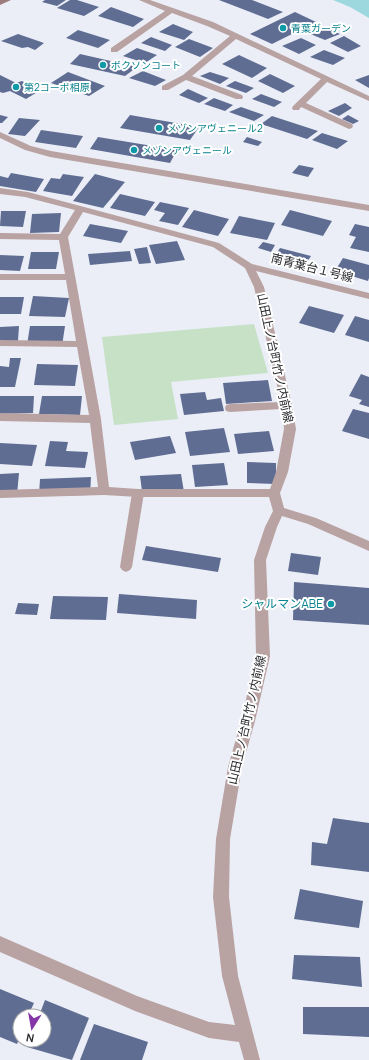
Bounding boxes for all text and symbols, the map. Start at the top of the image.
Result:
place label: 青葉ガーデン [291,21,351,35]
marker: 青葉ガーデン [278,23,288,33]
place label: ボクソンコート [111,58,181,72]
marker: ボクソンコート [98,60,108,70]
place label: 第2コーポ相原 [24,80,90,94]
marker: 第2コーポ相原 [11,82,21,92]
place label: メゾンアヴェニール2 [167,121,263,135]
marker: メゾンアヴェニール2 [154,123,164,133]
place label: メゾンアヴェニール [142,143,232,157]
marker: メゾンアヴェニール [129,145,139,155]
street label: 南青葉台１号線 [269,249,355,286]
street label: 山田上ノ台町竹ノ内前線 [253,292,298,424]
place label: シャルマンABE [241,595,323,612]
marker: シャルマンABE [326,599,336,609]
street label: 山田上ノ台町竹ノ内前線 [223,654,270,786]
north arrow [12,1008,52,1048]
text: N [25,1030,35,1046]

